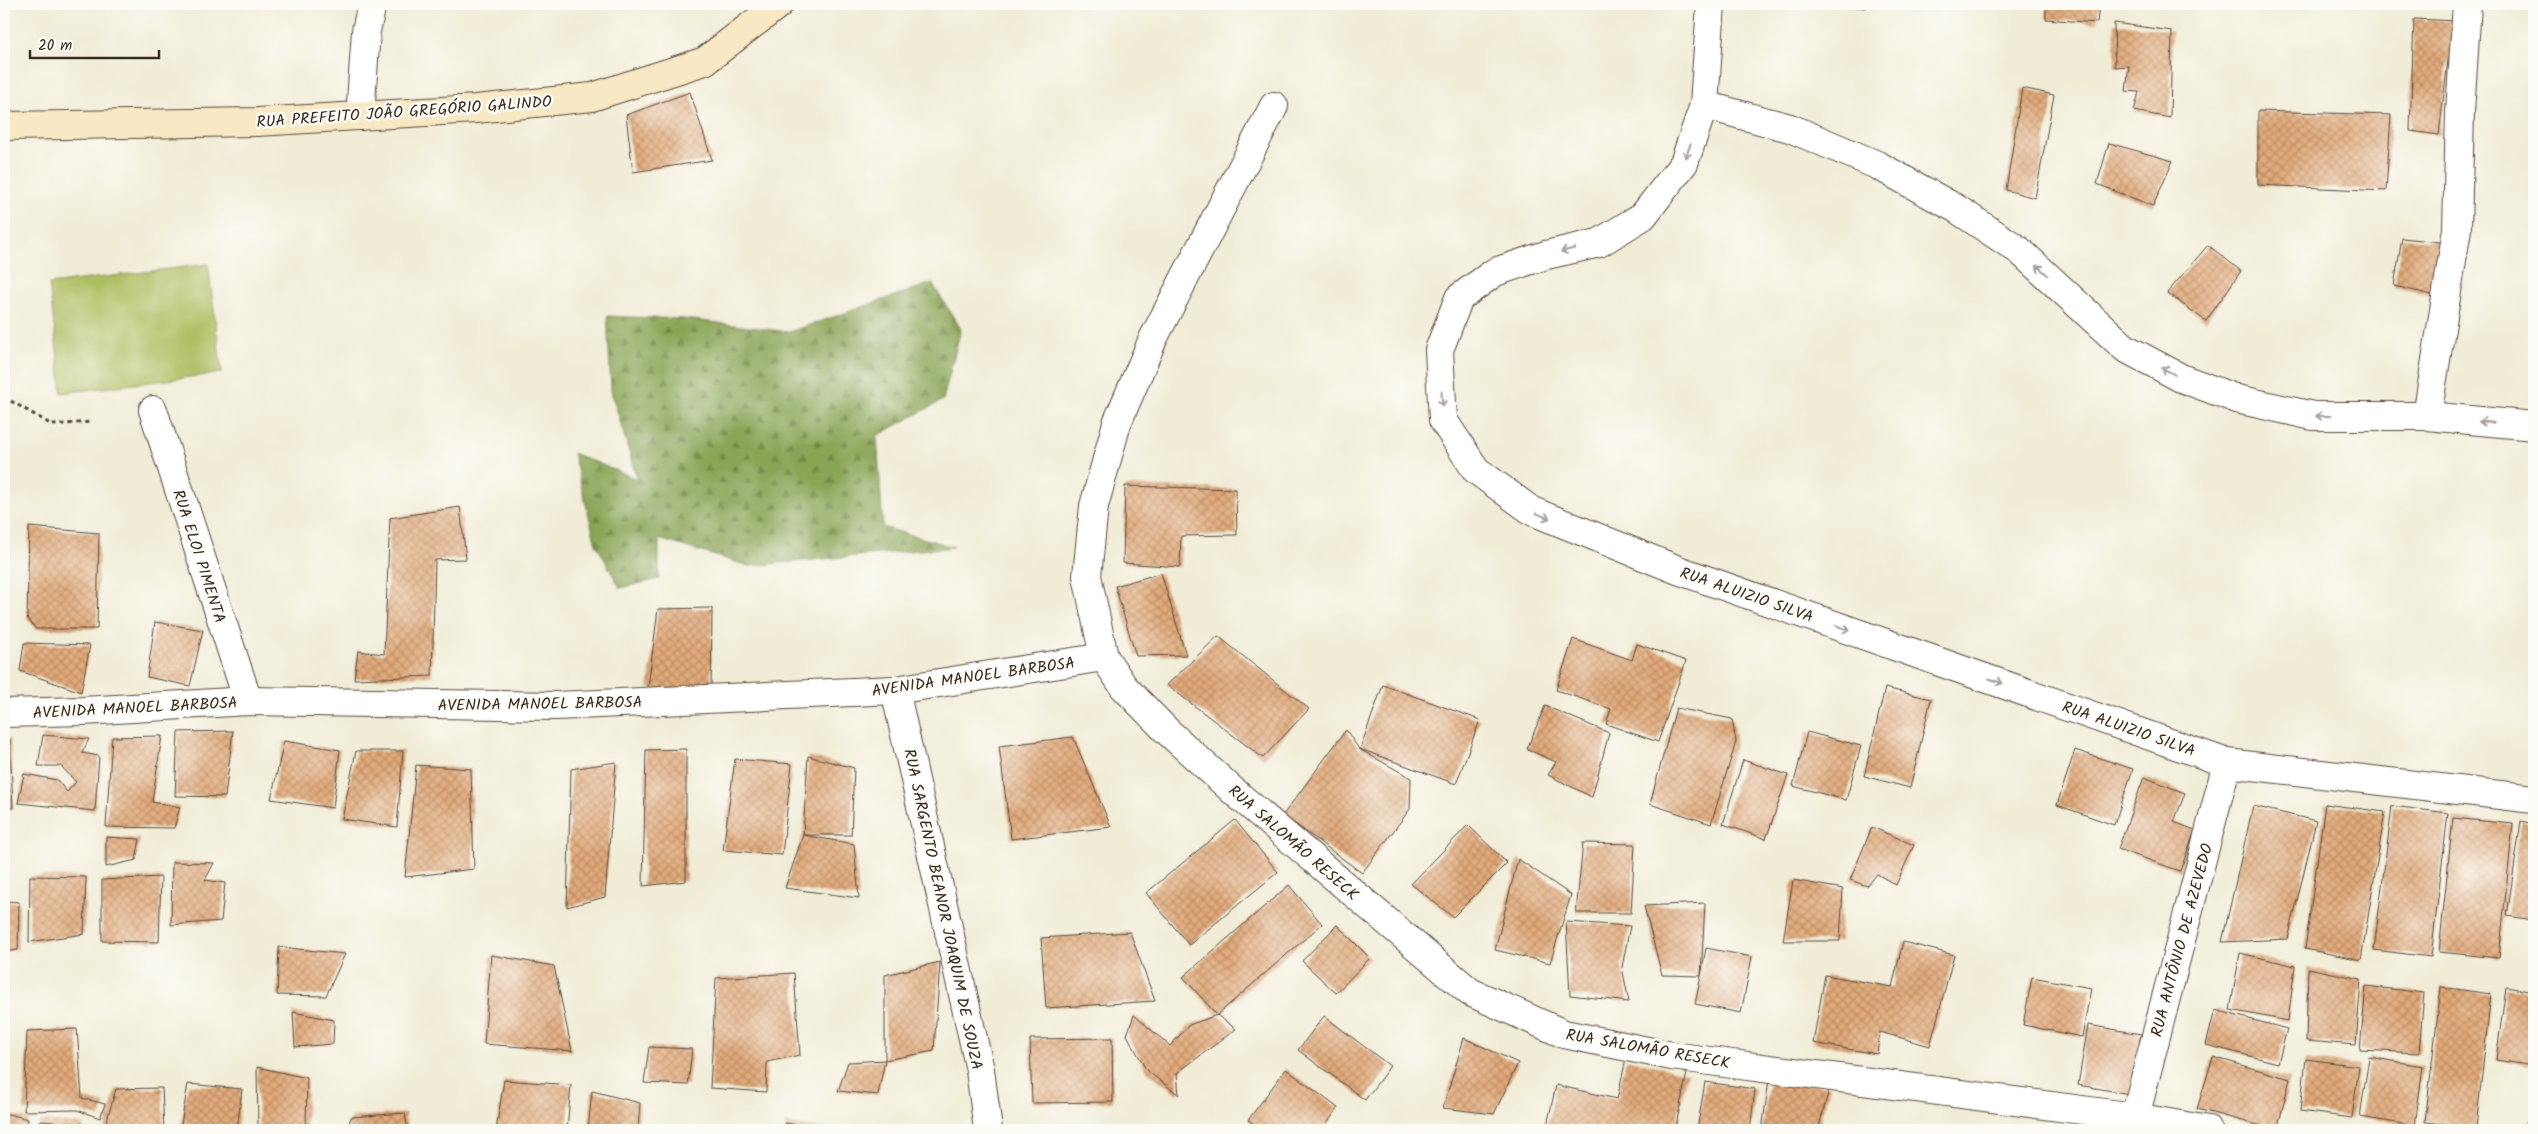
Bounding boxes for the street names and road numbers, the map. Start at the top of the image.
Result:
street label: RUA PREFEITO JOÃO GREGÓRIO GALINDO [256,90,553,135]
street label: RUA ELOI PIMENTA [165,486,232,627]
street label: RUA ALUIZIO SILVA [1676,561,1817,630]
street label: AVENIDA MANOEL BARBOSA [870,651,1077,704]
street label: AVENIDA MANOEL BARBOSA [437,690,643,719]
street label: AVENIDA MANOEL BARBOSA [32,691,238,726]
street label: RUA ALUIZIO SILVA [2058,695,2199,764]
street label: RUA SARGENTO BEANOR JOAQUIM DE SOUZA [896,747,989,1072]
street label: RUA SALOMÃO RESECK [1222,779,1364,907]
street label: RUA ANTÔNIO DE AZEVEDO [2145,841,2220,1040]
street label: RUA SALOMÃO RESECK [1564,1023,1732,1076]

